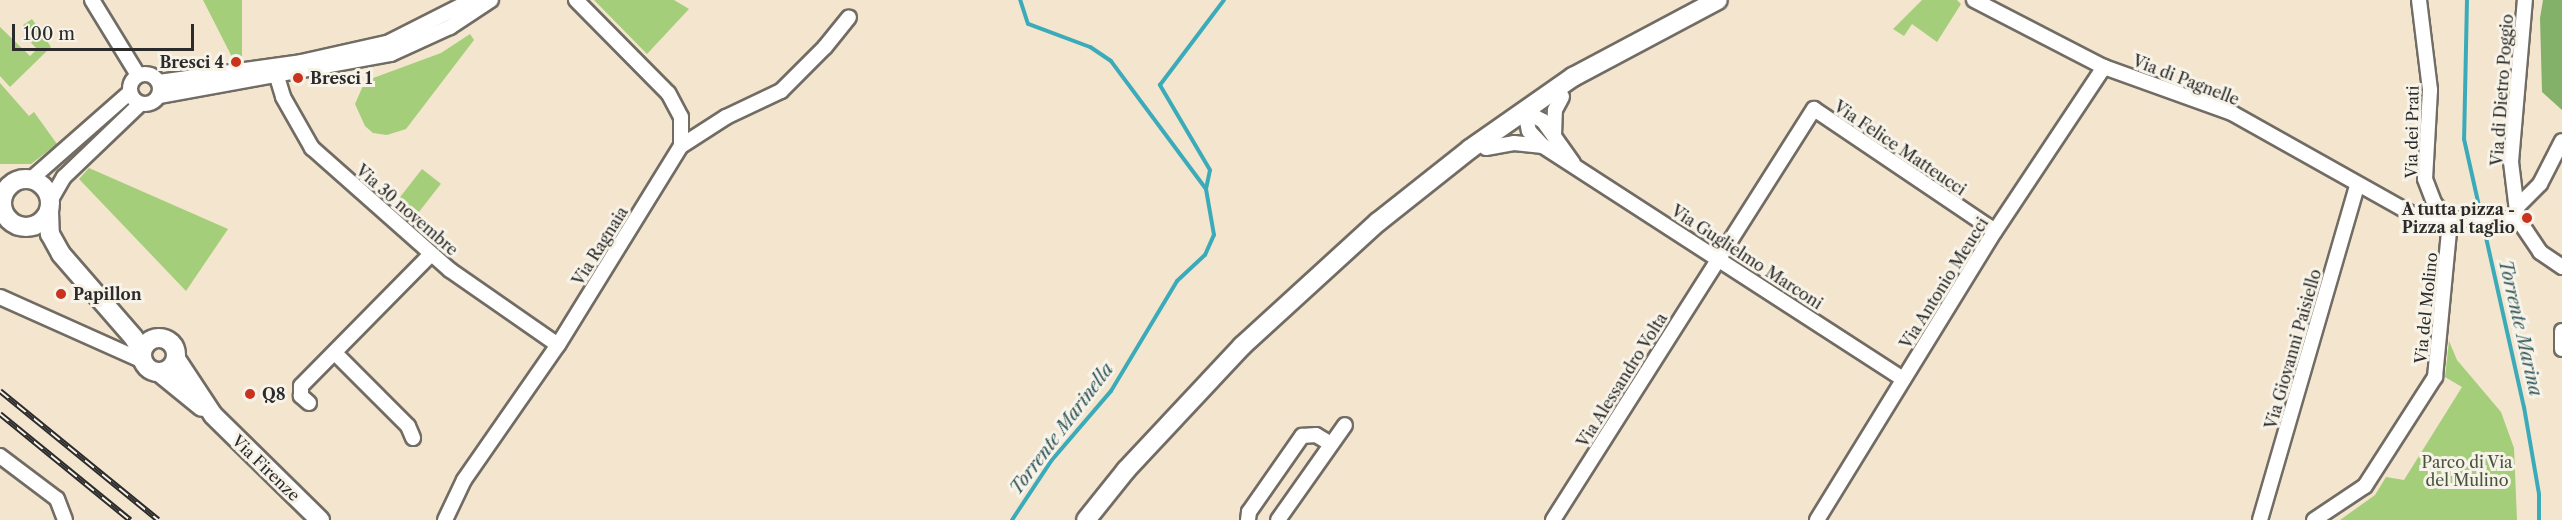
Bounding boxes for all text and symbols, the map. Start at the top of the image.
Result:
scale bar [15,12,196,50]
street label: Via di Dietro Poggio [2487,13,2517,167]
text: 100 m [23,23,75,45]
street label: Via di Pagnelle [2130,51,2242,109]
place label: Bresci 4 [159,52,224,72]
marker: Bresci 4 [229,55,243,69]
place label: Bresci 1 [310,68,372,88]
marker: Bresci 1 [291,71,305,85]
street label: Via dei Prati [2402,85,2422,179]
street label: Via Felice Matteucci [1830,97,1970,199]
street label: Via 30 novembre [352,160,462,260]
place label: A tutta pizza - Pizza al taglio [2401,199,2515,237]
street label: Via Guglielmo Marconi [1668,201,1826,313]
street label: Via Ragnaia [568,203,632,289]
marker: A tutta pizza - Pizza al taglio [2520,211,2534,225]
street label: Via Antonio Meucci [1896,214,1992,352]
street label: Via del Molino [2411,251,2441,365]
water label: Torrente Marina [2494,258,2546,398]
street label: Via Giovanni Paisiello [2261,267,2325,431]
place label: Papillon [73,284,142,304]
marker: Papillon [54,287,68,301]
street label: Via Alessandro Volta [1572,309,1672,451]
water label: Torrente Marinella [1006,359,1118,499]
place label: Q8 [262,384,286,404]
marker: Q8 [243,387,257,401]
street label: Via Firenze [228,431,304,505]
park label: Parco di Via del Mulino [2421,452,2513,490]

